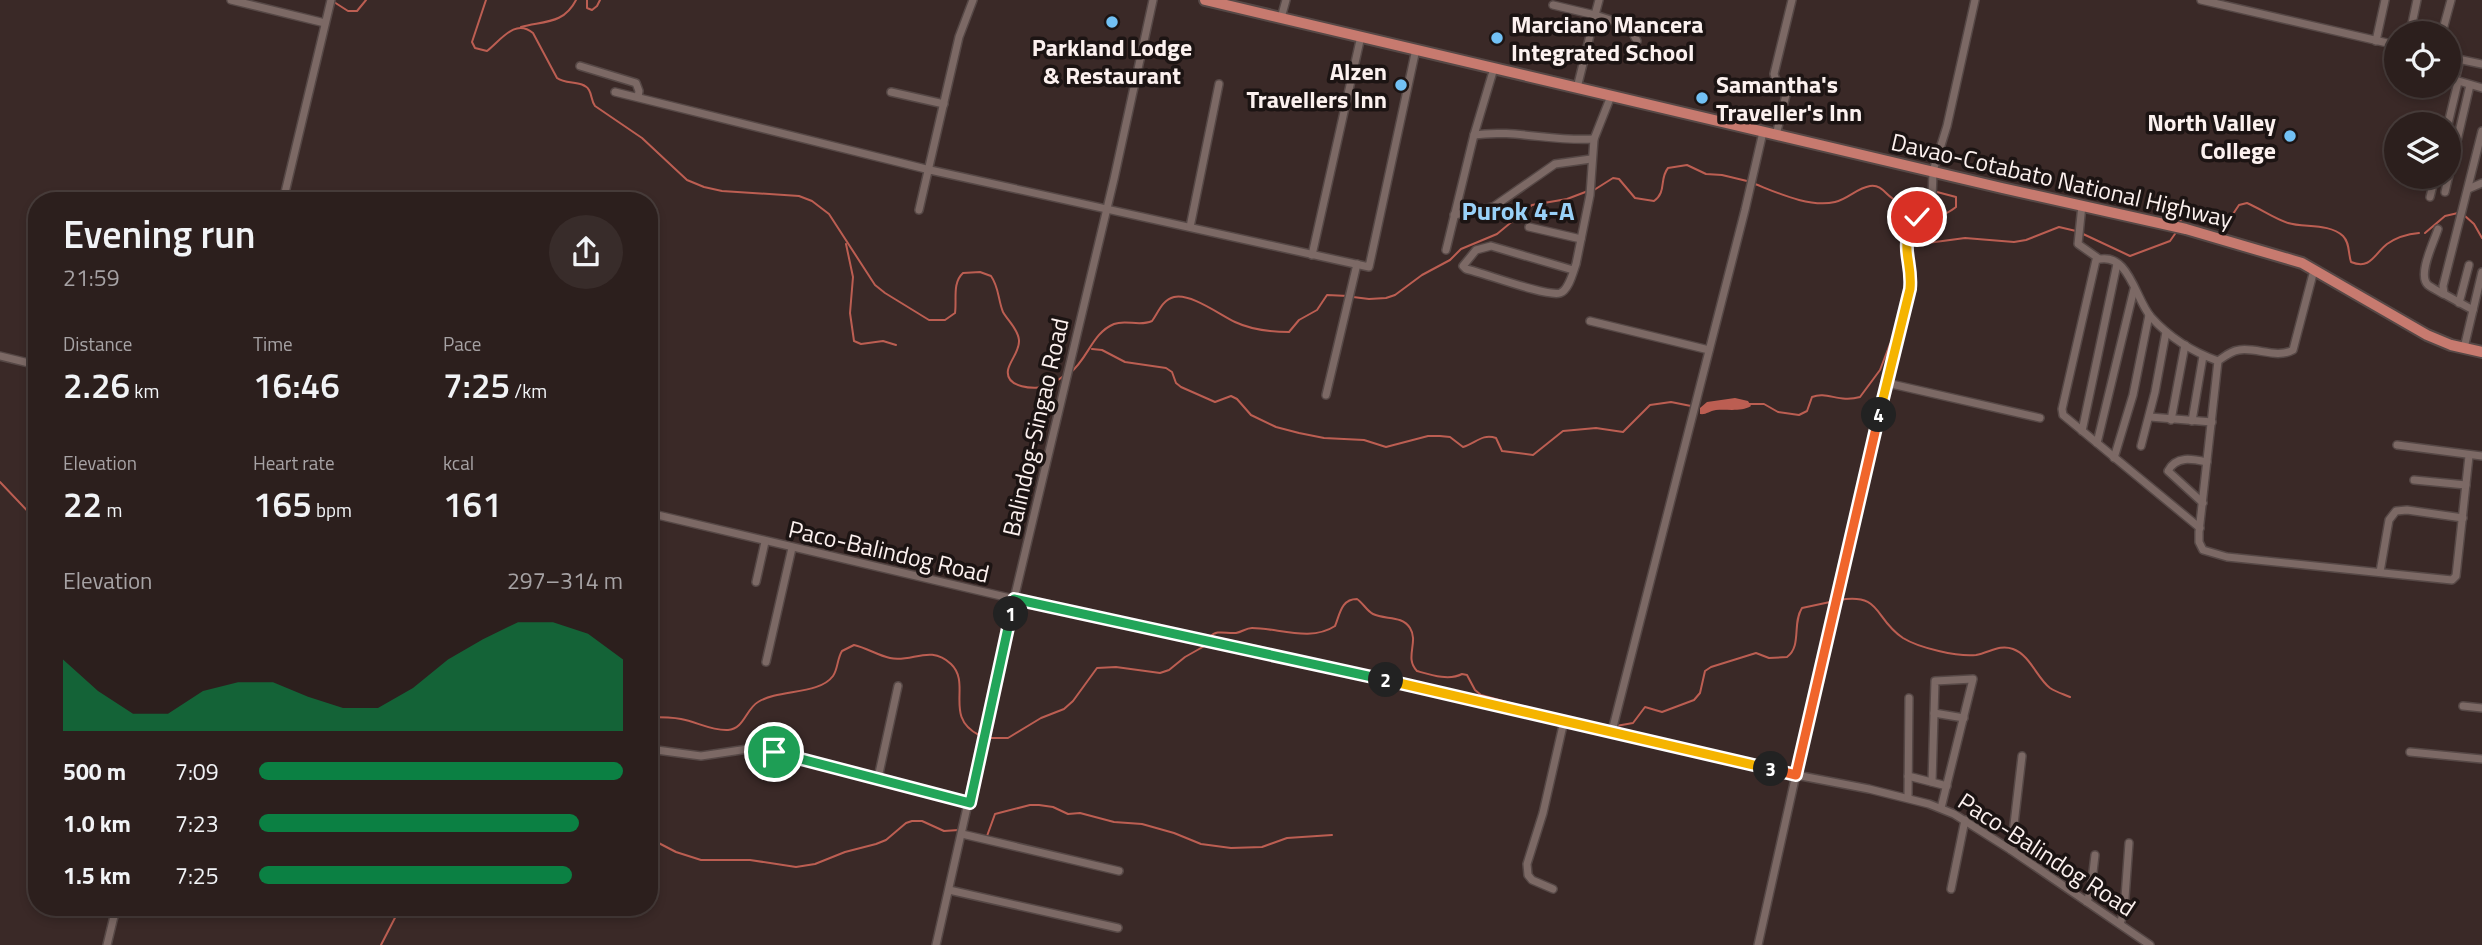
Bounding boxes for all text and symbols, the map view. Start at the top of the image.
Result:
place label: Marciano Mancera Integrated School [1511,6,1703,70]
marker: Parkland Lodge & Restaurant [1104,14,1120,30]
map controls [2384,21,2461,189]
button: locate [2384,21,2461,98]
place label: Parkland Lodge & Restaurant [1032,29,1192,93]
marker: Marciano Mancera Integrated School [1489,30,1505,46]
place label: Alzen Travellers Inn [1246,53,1387,117]
place label: Samantha's Traveller's Inn [1716,66,1862,130]
marker: Alzen Travellers Inn [1393,77,1409,93]
marker: Samantha's Traveller's Inn [1694,90,1710,106]
place label: North Valley College [2147,104,2276,168]
button: layers [2384,112,2461,189]
street label: Davao-Cotabato National Highway [1888,123,2237,237]
marker: North Valley College [2282,128,2298,144]
pin [1887,187,1947,247]
district label: Purok 4-A [1461,191,1575,230]
icon: check [1898,198,1936,236]
text: Evening run [63,205,256,263]
button: share [549,215,623,289]
text: 21:59 [63,260,120,295]
street label: Balindog-Singao Road [992,314,1078,540]
text: Distance [63,329,132,358]
text: Time [253,329,293,358]
text: Pace [443,329,481,358]
text: 2.26 [63,358,130,412]
text: 16:46 [253,358,340,412]
text: 7:25 [443,358,510,412]
text: km [130,376,159,405]
text: /km [510,376,547,405]
pin: 4 [1862,398,1896,432]
text: 4 [1873,400,1884,429]
text: Elevation [63,448,137,477]
text: Heart rate [253,448,335,477]
text: kcal [443,448,474,477]
text: 22 [63,477,102,531]
text: 165 [253,477,312,531]
text: 161 [443,477,502,531]
text: m [102,495,122,524]
text: bpm [312,495,352,524]
street label: Paco-Balindog Road [785,510,993,592]
text: Elevation [63,563,152,598]
text: 297–314 m [507,563,623,598]
pin: 1 [993,596,1028,632]
text: 1 [1005,599,1016,628]
pin: 2 [1368,662,1404,698]
text: 2 [1380,665,1391,694]
pin [744,722,804,782]
icon: arrive [755,733,793,771]
pin: 3 [1754,752,1788,786]
text: 500 m [63,754,126,789]
text: 7:09 [175,754,219,789]
text: 3 [1765,754,1776,783]
street label: Paco-Balindog Road [1951,783,2143,925]
text: 1.0 km [63,806,131,841]
text: 7:23 [175,806,219,841]
text: 1.5 km [63,858,131,893]
text: 7:25 [175,858,219,893]

